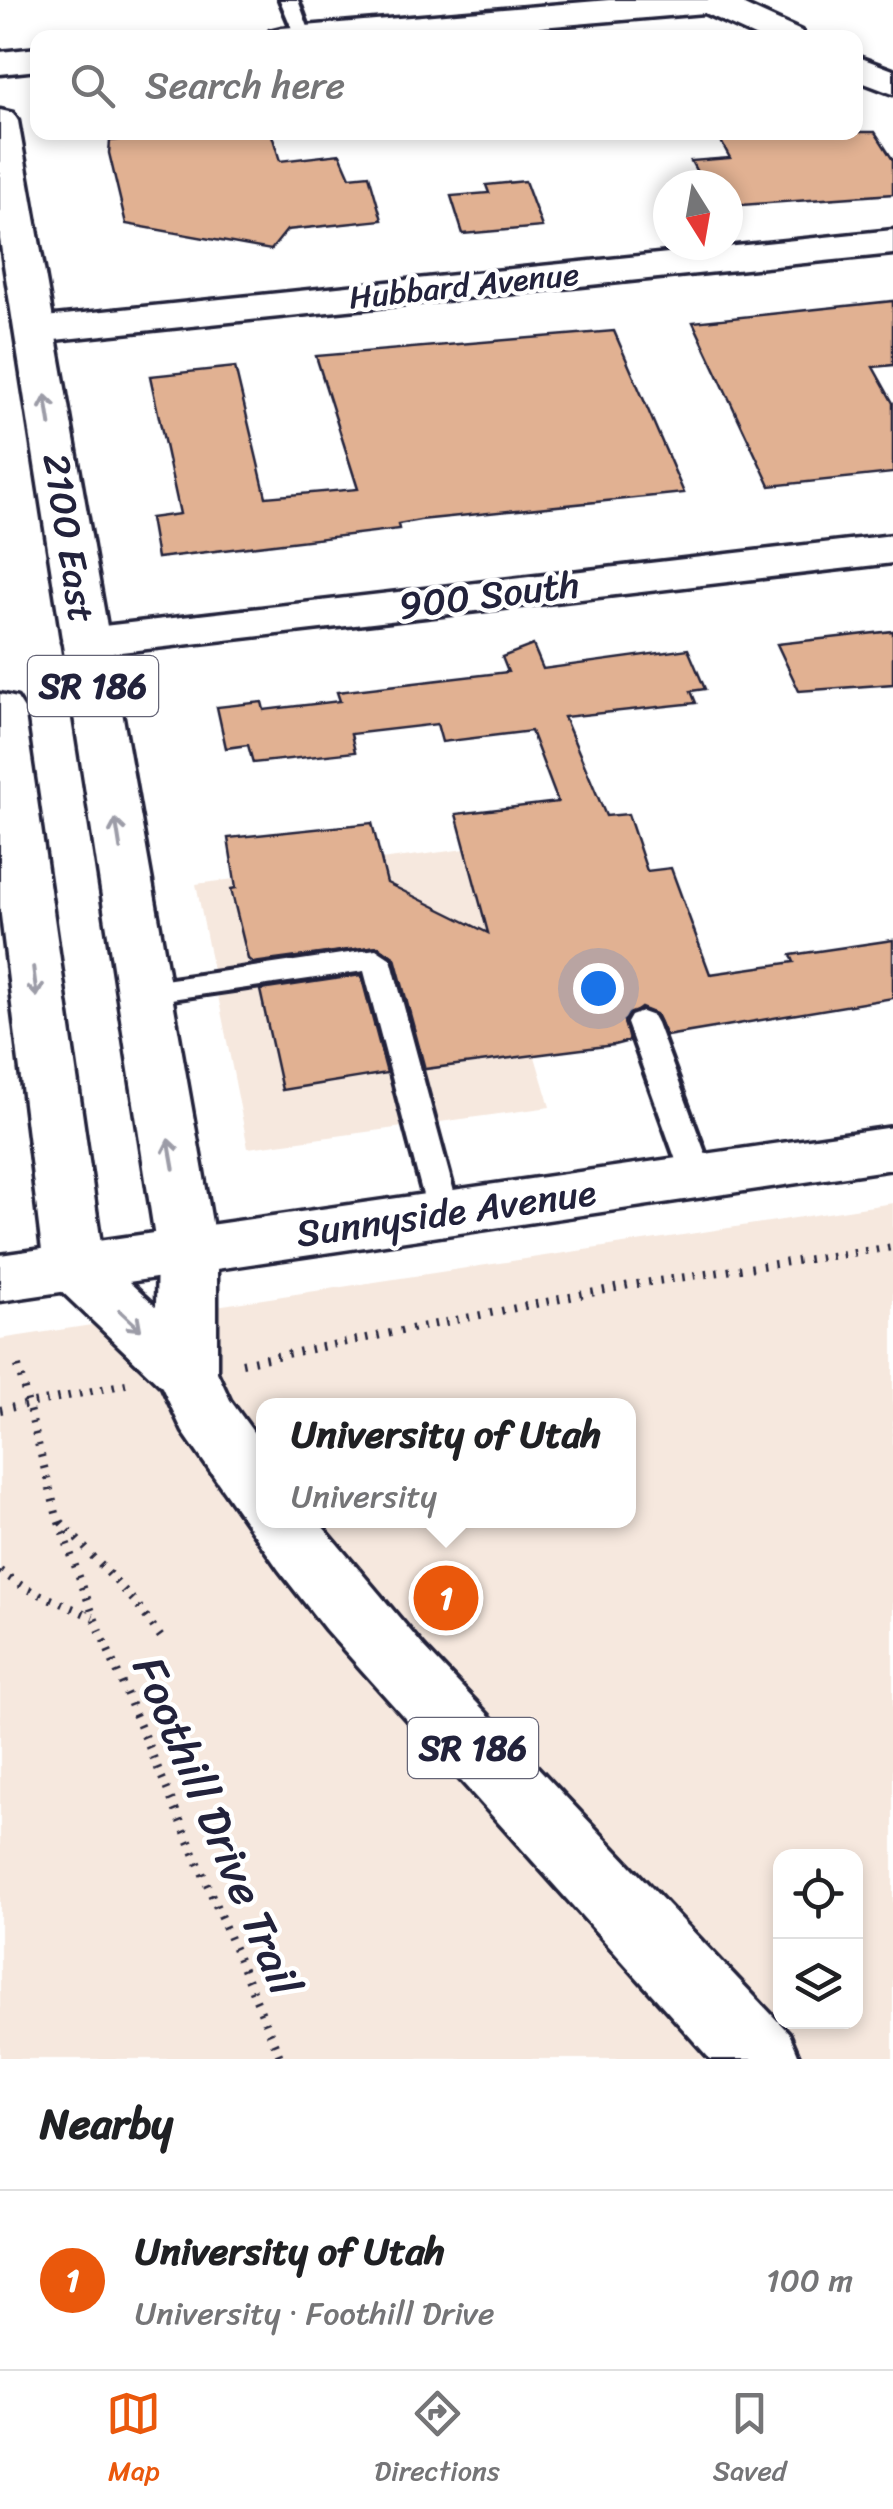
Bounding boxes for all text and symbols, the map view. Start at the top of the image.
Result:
search box [30,30,863,140]
text: Search here [145,52,345,119]
icon: search [65,58,120,113]
north arrow [653,170,743,260]
street label: Hubbard Avenue [346,246,582,326]
one-way arrow [38,394,56,426]
street label: 2100 East [23,449,115,627]
street label: 900 South [395,551,583,639]
road number: SR 186 [28,656,158,716]
one-way arrow [108,818,126,851]
your location [573,963,624,1014]
one-way arrow [26,966,45,998]
one-way arrow [161,1139,180,1171]
street label: Sunnyside Avenue [292,1159,600,1267]
one-way arrow [117,1308,142,1331]
popup [256,1398,636,1528]
text: University of Utah [291,1401,601,1468]
text: University [291,1468,437,1525]
pin: 1 [414,1560,478,1636]
street label: Foothill Drive Trail [109,1643,325,2010]
road number: SR 186 [408,1718,538,1778]
map controls [773,1849,863,2029]
button: locate [773,1849,863,1939]
button: layers [773,1939,863,2029]
text: Nearby [40,2087,173,2161]
text: University of Utah [135,2218,445,2285]
text: 1 [66,2252,79,2309]
text: 100 m [766,2252,853,2309]
text: University · Foothill Drive [135,2285,494,2342]
tab: Map [106,2386,161,2495]
tab: Directions [374,2386,500,2495]
tab: Saved [713,2386,787,2495]

